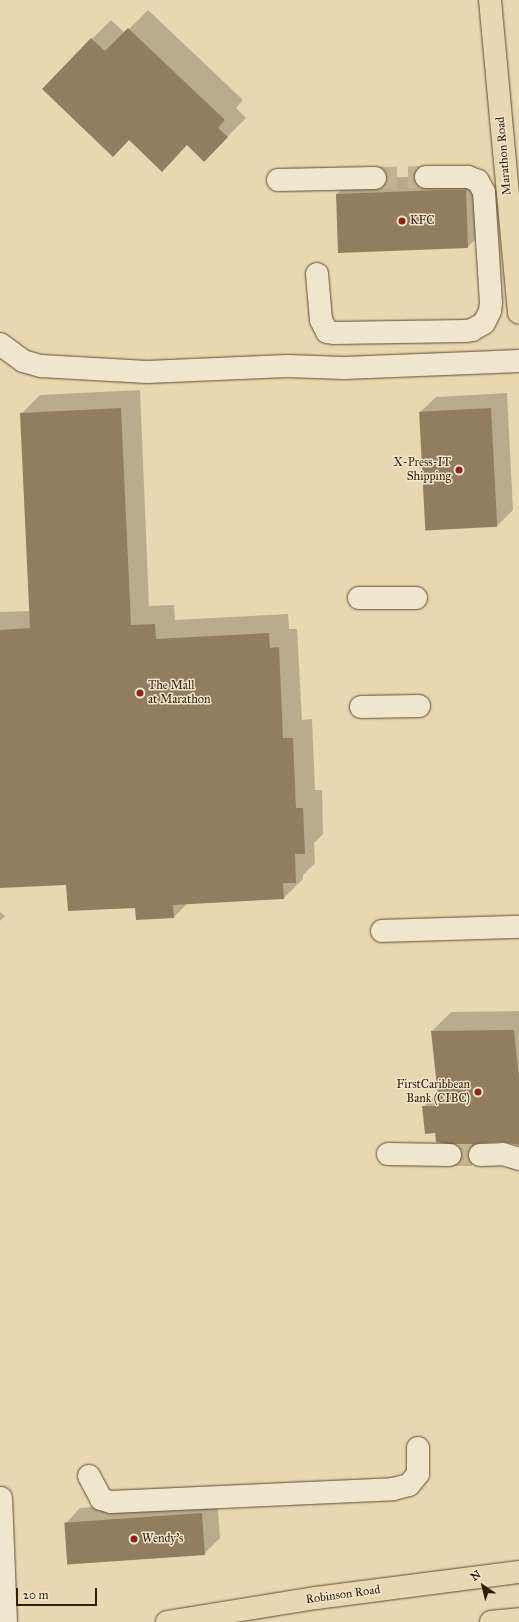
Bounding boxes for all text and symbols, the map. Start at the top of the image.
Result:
street label: Marathon Road [493,116,515,196]
place label: KFC [410,214,435,228]
marker: KFC [397,216,407,226]
place label: X-Press-IT Shipping [393,456,451,484]
marker: X-Press-IT Shipping [454,465,464,475]
place label: The Mall at Marathon [148,679,210,707]
marker: The Mall at Marathon [135,688,145,698]
place label: FirstCaribbean Bank (CIBC) [397,1078,470,1106]
marker: FirstCaribbean Bank (CIBC) [473,1087,483,1097]
place label: Wendy's [142,1532,183,1546]
marker: Wendy's [129,1534,139,1544]
north arrow [463,1566,503,1606]
text: N [468,1568,483,1584]
scale bar [18,1580,99,1606]
street label: Robinson Road [305,1583,381,1607]
text: 20 m [23,1588,49,1602]

